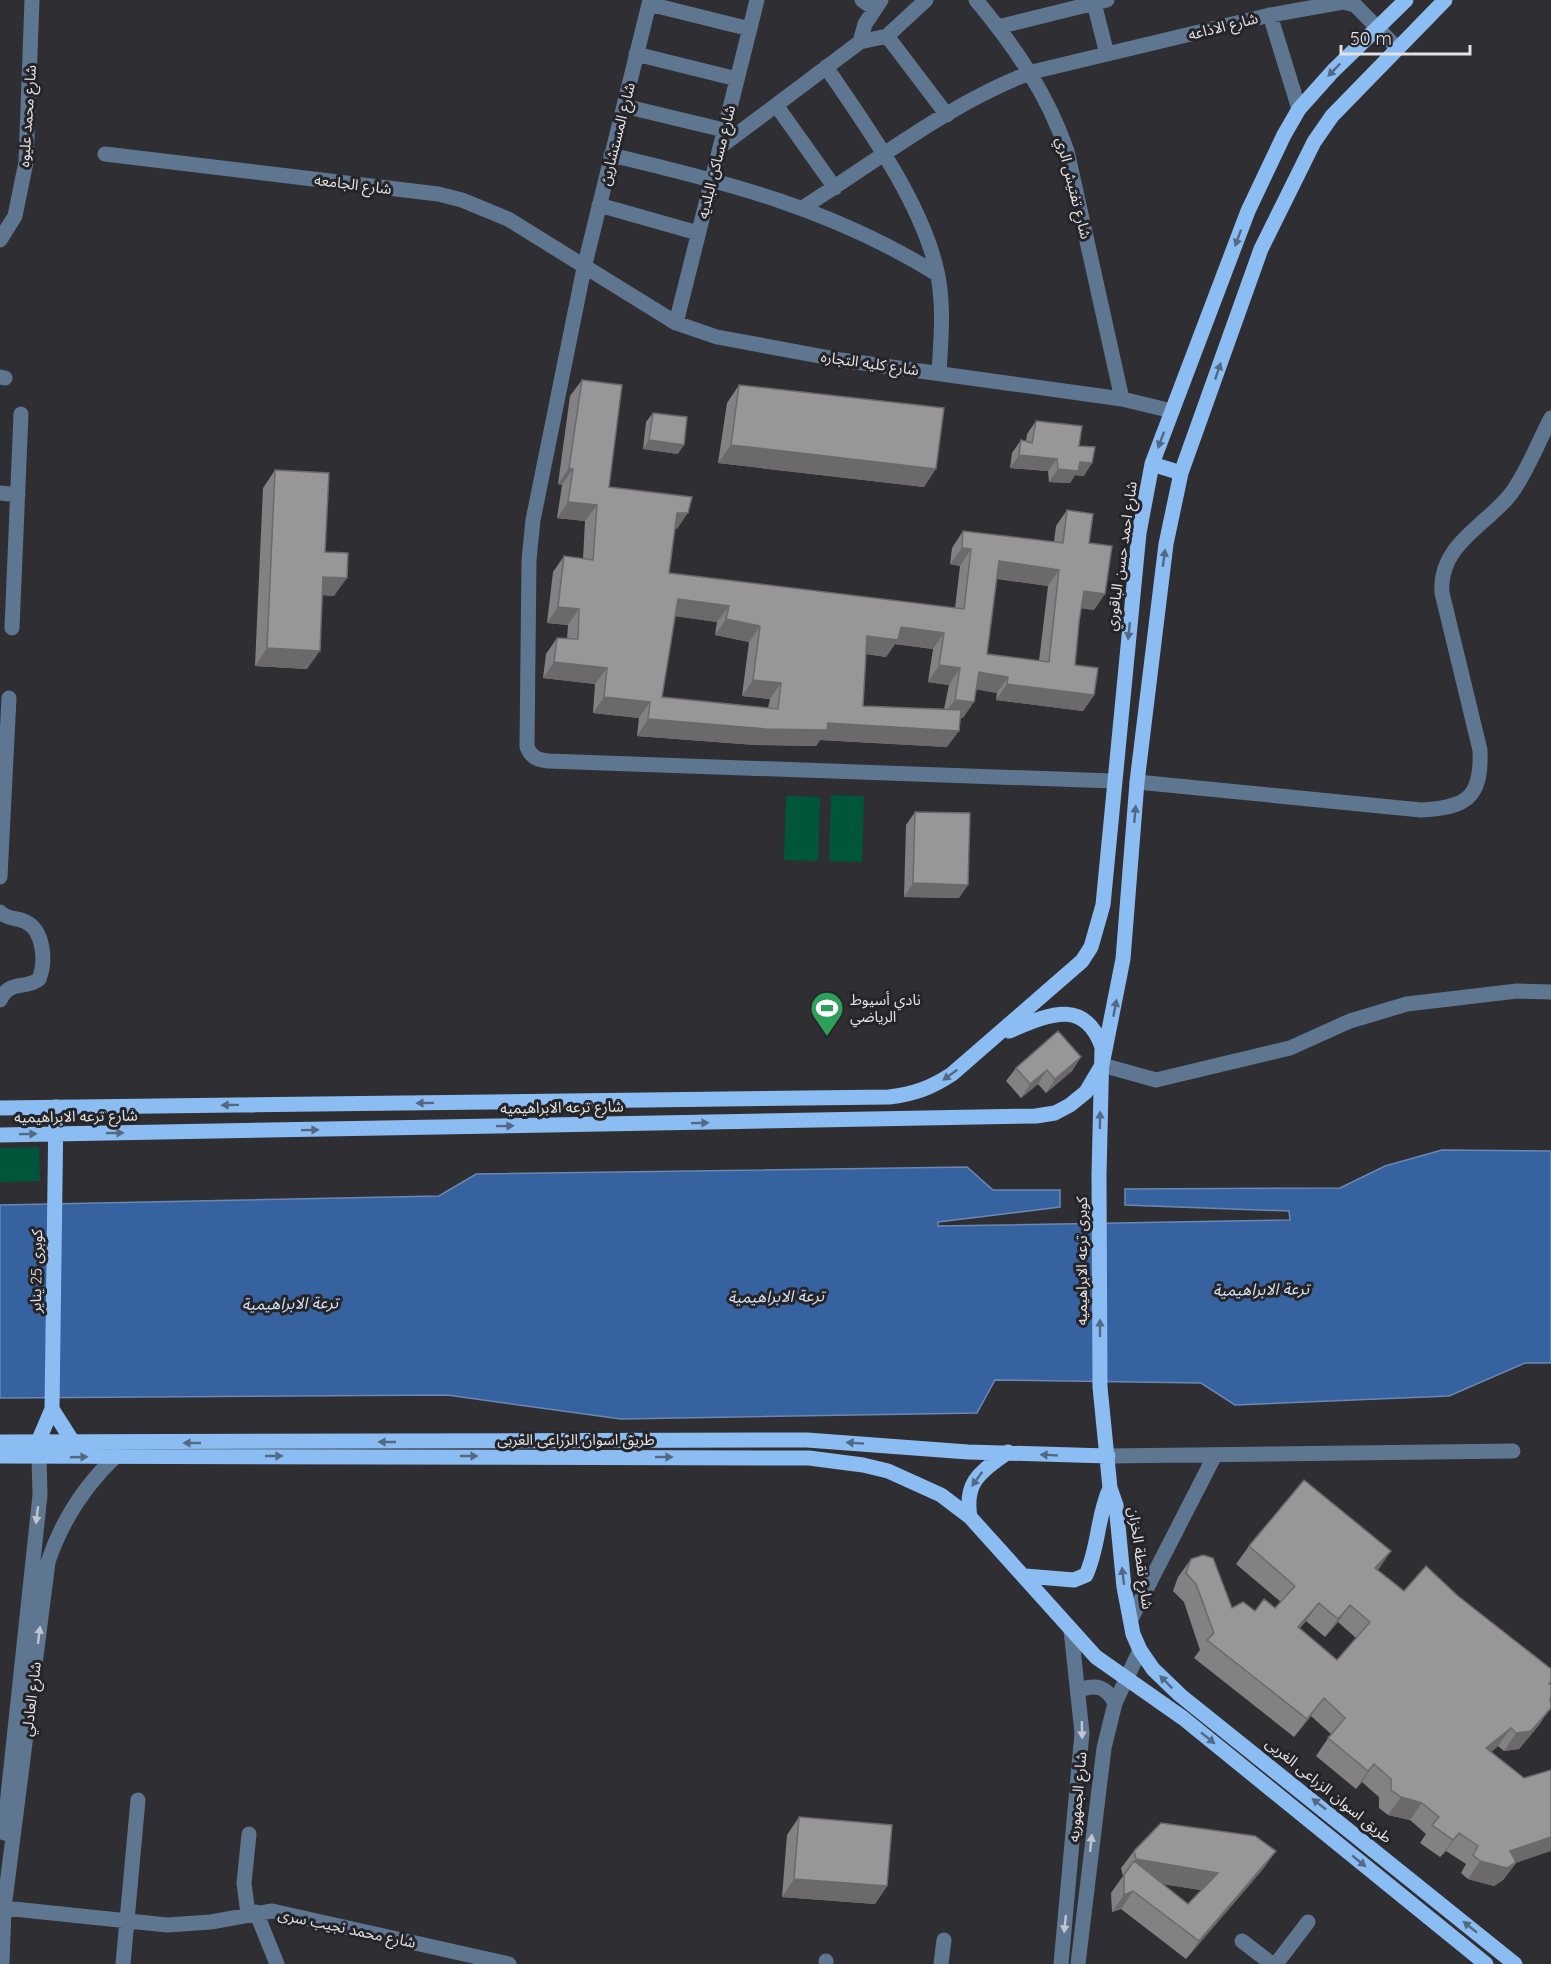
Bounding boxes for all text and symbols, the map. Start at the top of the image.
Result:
street label: شارع الاذاعه [1186,8,1261,47]
scale bar [1341,18,1470,56]
text: 50 m [1350,27,1392,50]
one-way arrow [1328,63,1342,77]
street label: شارع محمد عليوه [14,64,43,168]
street label: شارع المستشارين [595,80,642,188]
street label: شارع مساكن البلديه [693,103,742,222]
street label: شارع تفتيش الري [1049,135,1096,242]
street label: شارع الجامعه [313,170,393,201]
one-way arrow [1233,229,1243,247]
street label: شارع كليه التجاره [819,347,921,382]
one-way arrow [1213,362,1223,380]
one-way arrow [1155,431,1165,449]
street label: شارع احمد حسن الباقوري [1101,480,1144,632]
one-way arrow [1159,548,1168,567]
one-way arrow [1124,622,1134,641]
one-way arrow [1130,804,1140,823]
sports icon: نادي أسيوط الرياضي [809,990,845,1037]
place label: نادي أسيوط الرياضي [850,990,921,1028]
one-way arrow [1111,998,1120,1017]
one-way arrow [943,1068,958,1080]
street label: شارع ترعه الابراهيميه [500,1096,624,1121]
one-way arrow [415,1098,434,1108]
one-way arrow [220,1100,239,1110]
street label: شارع ترعه الابراهيميه [14,1105,138,1130]
one-way arrow [1095,1110,1105,1129]
one-way arrow [690,1118,709,1127]
one-way arrow [495,1121,514,1131]
one-way arrow [300,1125,319,1134]
one-way arrow [105,1128,124,1138]
one-way arrow [19,1130,38,1139]
street label: كوبرى ترعه الابراهيميه [1072,1196,1091,1325]
street label: كوبرى 25 يناير [26,1228,46,1314]
water label: ترعة الابراهيمية [1213,1278,1312,1300]
water label: ترعة الابراهيمية [728,1285,827,1307]
water label: ترعة الابراهيمية [242,1292,341,1314]
one-way arrow [1095,1319,1105,1338]
street label: طريق اسوان الزراعى الغربى [497,1430,655,1450]
one-way arrow [377,1437,396,1447]
one-way arrow [182,1438,201,1447]
one-way arrow [845,1438,864,1448]
one-way arrow [1040,1450,1059,1459]
one-way arrow [265,1451,284,1461]
one-way arrow [460,1451,479,1461]
one-way arrow [70,1452,89,1461]
one-way arrow [655,1452,674,1462]
one-way arrow [971,1471,983,1487]
one-way arrow [33,1506,42,1525]
street label: شارع نقطة الخزان [1121,1506,1158,1611]
one-way arrow [1119,1567,1128,1586]
one-way arrow [34,1625,44,1644]
street label: شارع العادلي [17,1660,48,1738]
one-way arrow [1160,1676,1174,1690]
one-way arrow [1077,1720,1087,1739]
one-way arrow [1200,1732,1216,1745]
street label: طريق اسوان الزراعى الغربى [1261,1733,1396,1848]
street label: شارع الجمهوريه [1064,1751,1093,1843]
one-way arrow [1311,1799,1326,1811]
one-way arrow [1086,1834,1096,1853]
one-way arrow [1351,1855,1367,1868]
street label: شارع محمد نجيب سرى [276,1904,418,1955]
one-way arrow [1060,1914,1070,1933]
one-way arrow [1463,1921,1478,1934]

